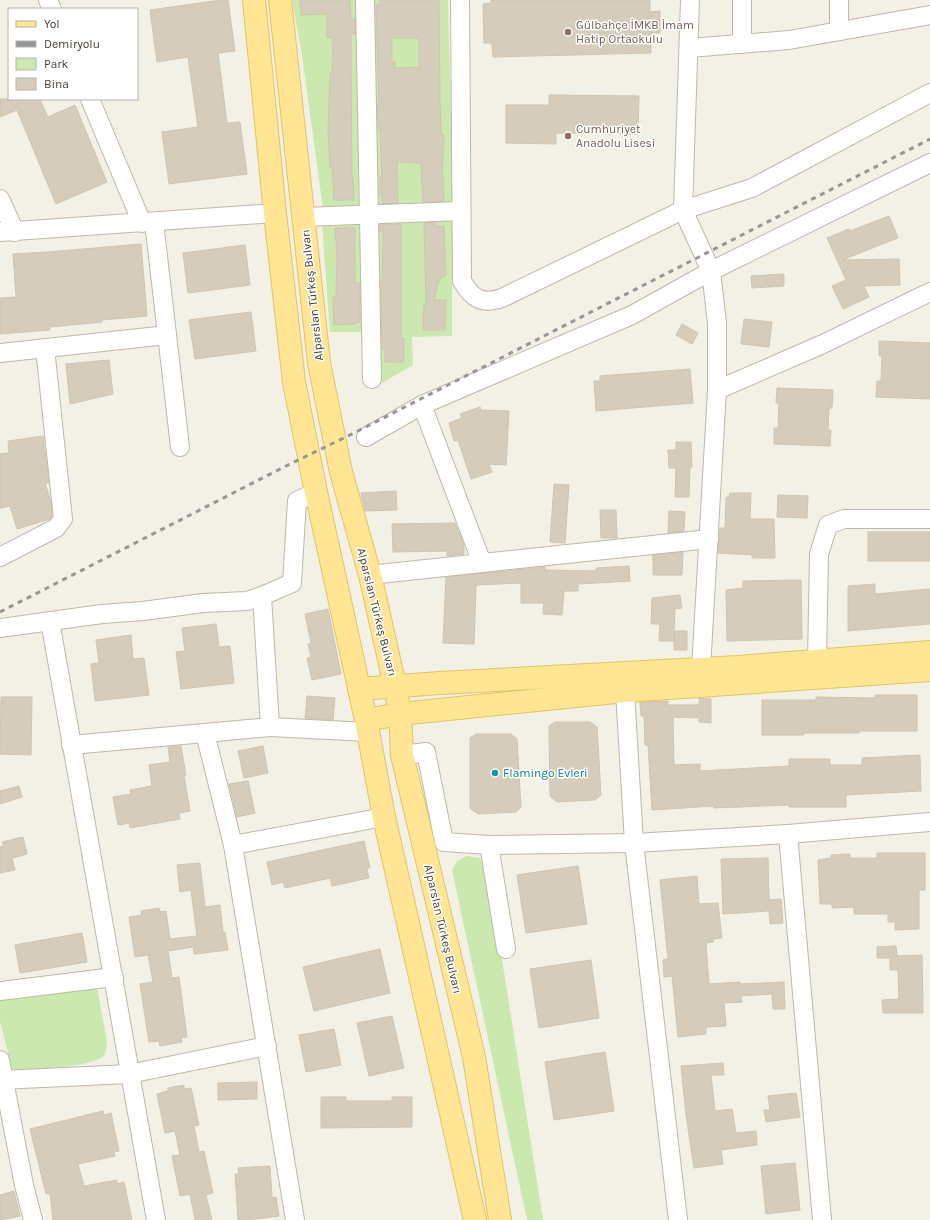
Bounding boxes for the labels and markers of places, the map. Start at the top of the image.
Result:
place label: Gülbahçe İMKB İmam Hatip Ortaokulu [576,18,694,46]
marker: Gülbahçe İMKB İmam Hatip Ortaokulu [563,27,573,37]
place label: Cumhuriyet Anadolu Lisesi [576,122,655,150]
marker: Cumhuriyet Anadolu Lisesi [563,131,573,141]
place label: Flamingo Evleri [503,766,588,780]
marker: Flamingo Evleri [490,768,500,778]

